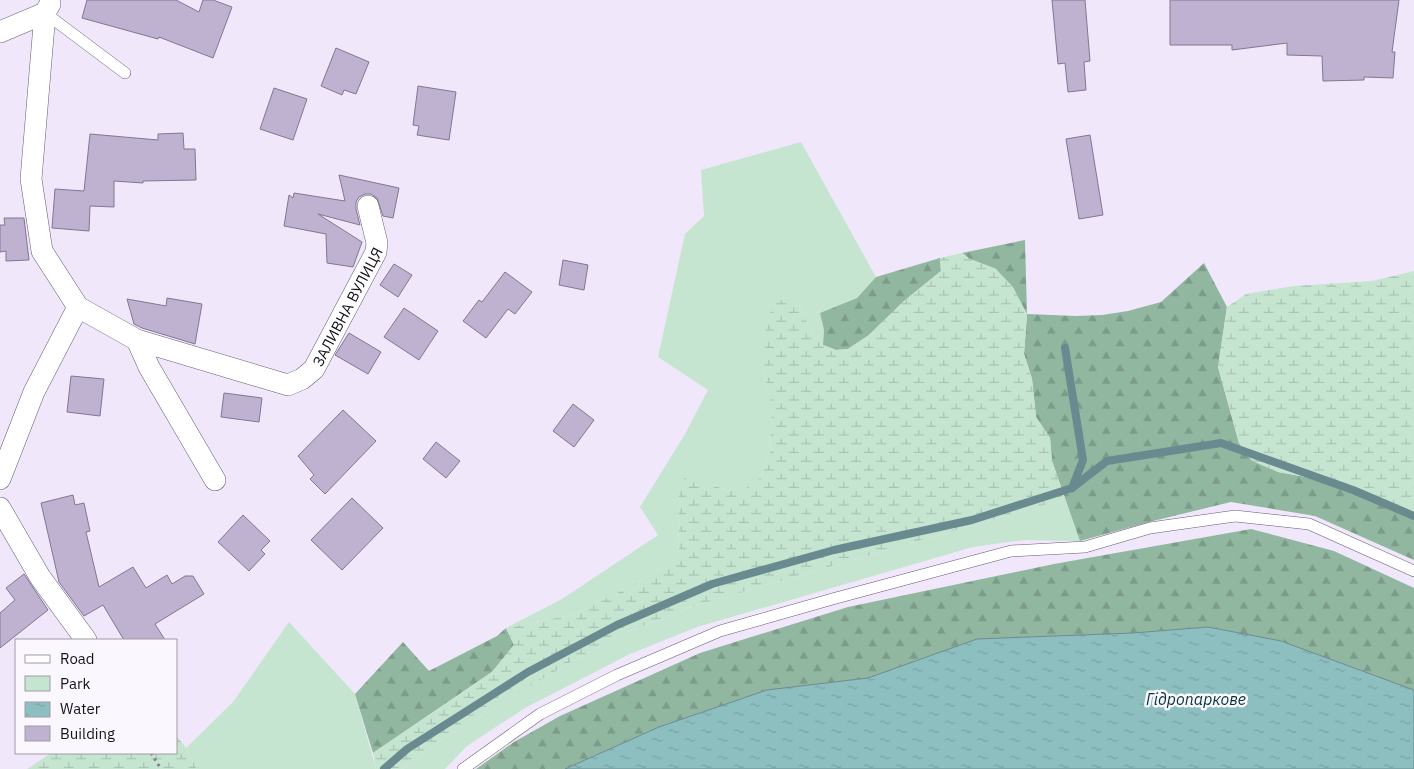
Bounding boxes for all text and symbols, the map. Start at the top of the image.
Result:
street label: ЗАЛИВНА ВУЛИЦЯ [308,244,386,369]
legend [15,639,178,754]
text: Road [60,649,95,668]
text: Park [60,674,90,693]
water label: Гідропаркове [1146,689,1246,709]
text: Water [60,699,101,718]
text: Building [60,724,115,743]

